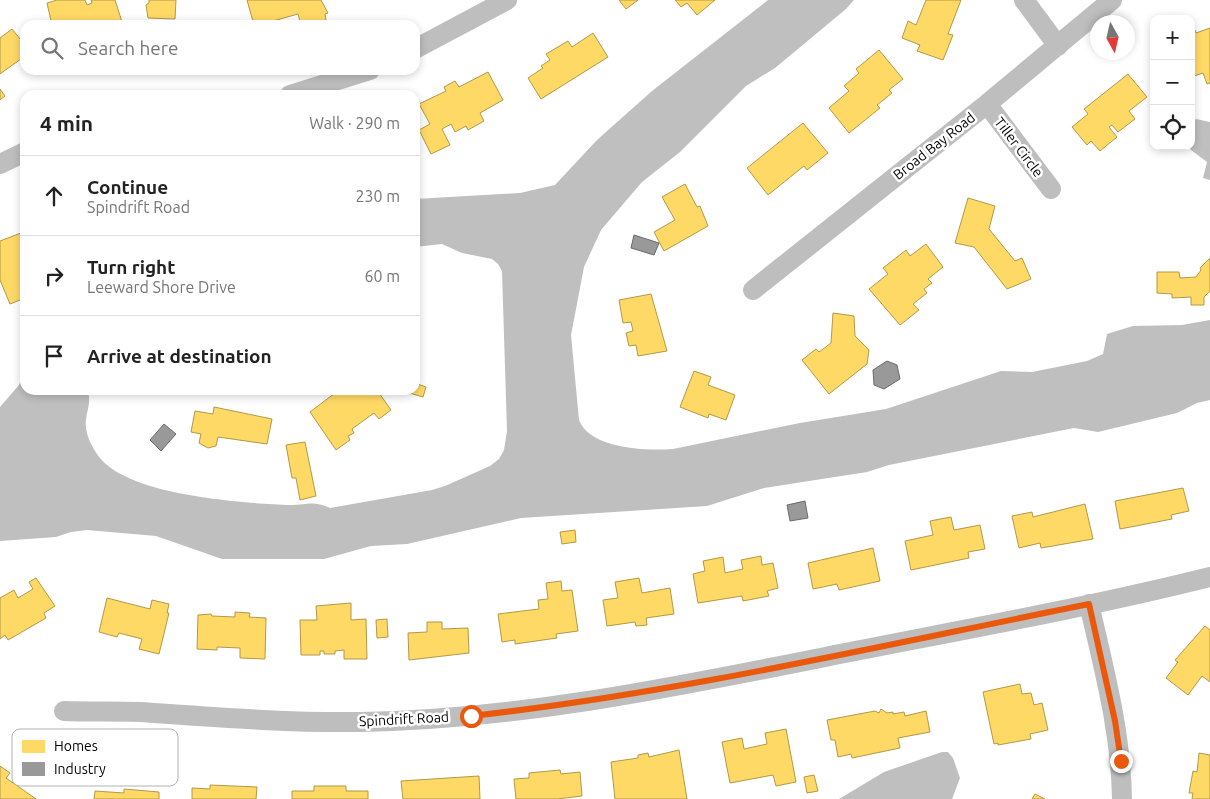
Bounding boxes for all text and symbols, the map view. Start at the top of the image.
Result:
north arrow [1090,15,1135,60]
map controls [1150,15,1195,150]
button: + [1150,15,1195,60]
search box [20,20,420,75]
icon: search [38,34,66,62]
text: Search here [78,37,178,59]
button: − [1150,60,1195,105]
button: locate [1150,105,1195,150]
street label: Broad Bay Road [890,109,978,183]
text: 4 min [40,111,93,135]
text: Walk · 290 m [309,114,400,132]
street label: Tiller Circle [991,114,1047,180]
text: Continue [87,176,168,198]
icon: ahead [40,182,68,210]
text: 230 m [355,187,400,205]
text: Spindrift Road [87,198,190,216]
text: Turn right [87,256,175,278]
icon: right [40,262,68,290]
text: 60 m [364,267,400,285]
text: Leeward Shore Drive [87,278,236,296]
icon: arrive [40,342,68,370]
text: Arrive at destination [87,345,272,367]
route start [460,705,483,728]
street label: Spindrift Road [359,709,449,729]
legend [12,729,178,786]
text: Homes [54,738,98,754]
route end [1110,750,1133,773]
text: Industry [54,761,106,777]

